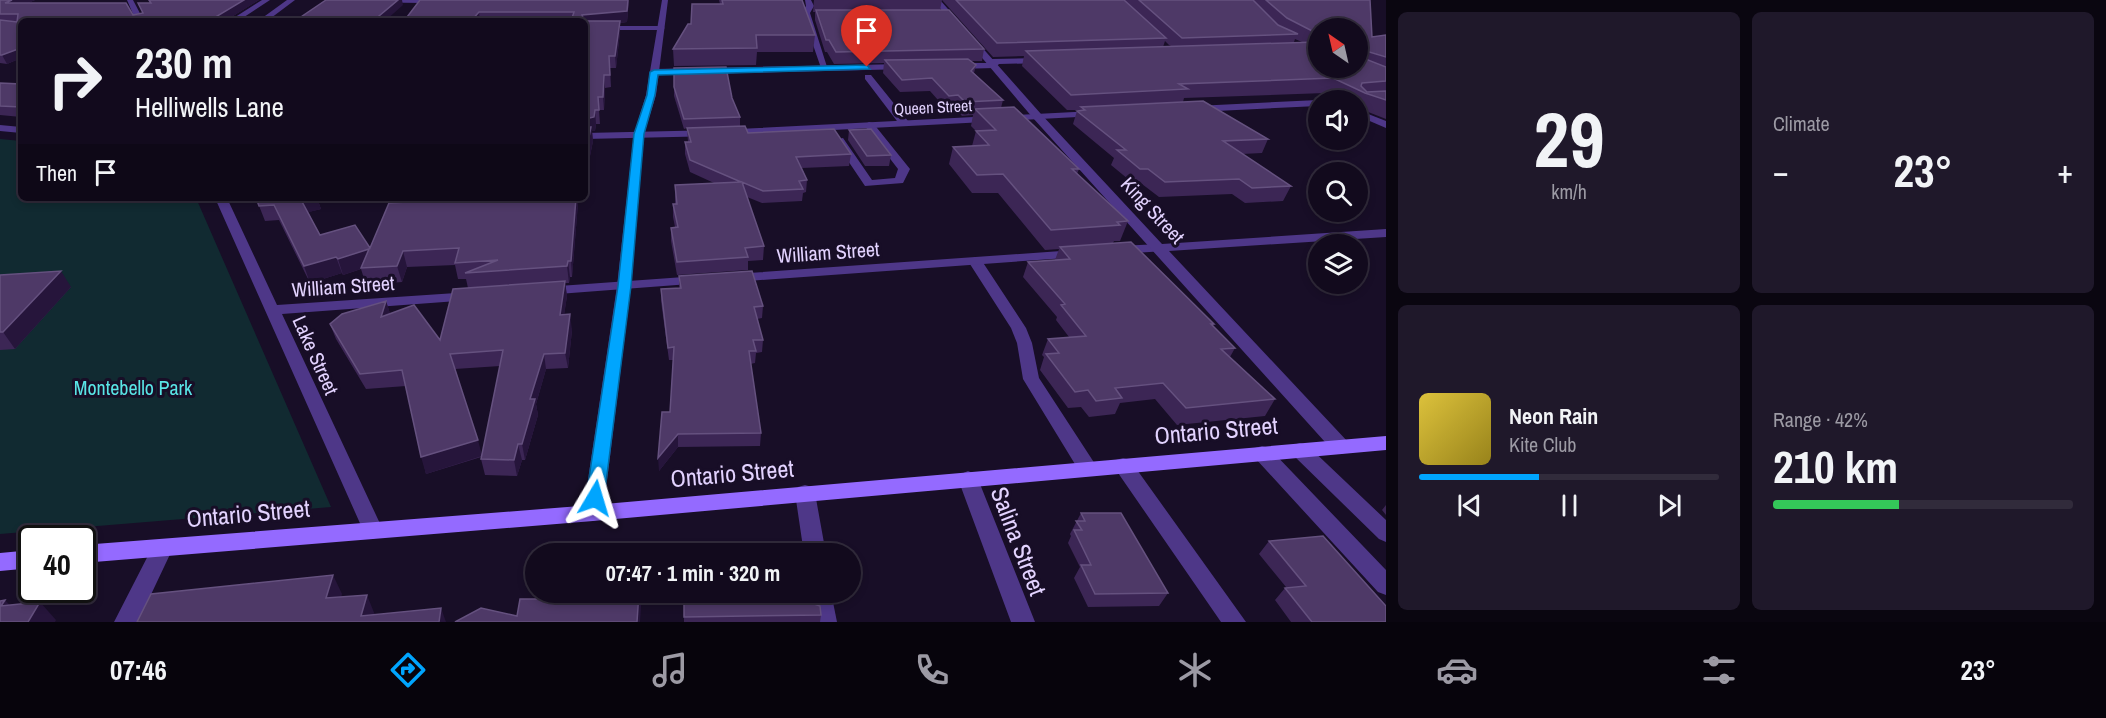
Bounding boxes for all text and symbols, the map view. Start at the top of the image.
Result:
pin [841,5,892,67]
icon: arrive [850,14,883,47]
north arrow [1308,18,1368,78]
map controls [1308,18,1368,294]
text: 230 m [135,35,233,91]
icon: right [36,42,114,120]
text: 29 [1533,86,1605,191]
text: Helliwells Lane [135,89,284,125]
button: sound [1308,90,1368,150]
street label: Queen Street [893,94,973,120]
text: Climate [1773,110,1830,137]
text: 23° [1893,140,1953,201]
text: − [1773,149,1789,193]
text: + [2057,149,2073,193]
icon: arrive [89,156,122,189]
text: Then [36,158,77,188]
button: search [1308,162,1368,222]
street label: King Street [1115,171,1191,250]
text: km/h [1551,178,1587,205]
button: layers [1308,234,1368,294]
street label: William Street [776,235,881,269]
street label: William Street [291,269,396,303]
street label: Lake Street [287,311,346,399]
park label: Montebello Park [74,374,193,401]
text: Neon Rain [1509,401,1598,431]
text: Range · 42% [1773,406,1868,433]
street label: Ontario Street [1153,409,1279,451]
text: Kite Club [1509,431,1576,458]
text: 210 km [1773,436,1898,497]
street label: Ontario Street [669,452,795,494]
position arrow [563,466,627,530]
street label: Salina Street [984,482,1055,600]
icon: previous [1453,489,1486,522]
icon: pause [1553,489,1586,522]
icon: next [1653,489,1686,522]
street label: Ontario Street [185,492,311,534]
speed limit sign: 40 [18,525,96,603]
text: 07:47 · 1 min · 320 m [606,558,780,588]
icon: directions [387,649,429,691]
icon: music [649,649,691,691]
icon: phone [911,649,953,691]
icon: climate [1174,649,1216,691]
icon: car [1436,649,1478,691]
icon: filters [1698,649,1740,691]
text: 07:46 [110,652,167,688]
text: 23° [1960,652,1996,688]

